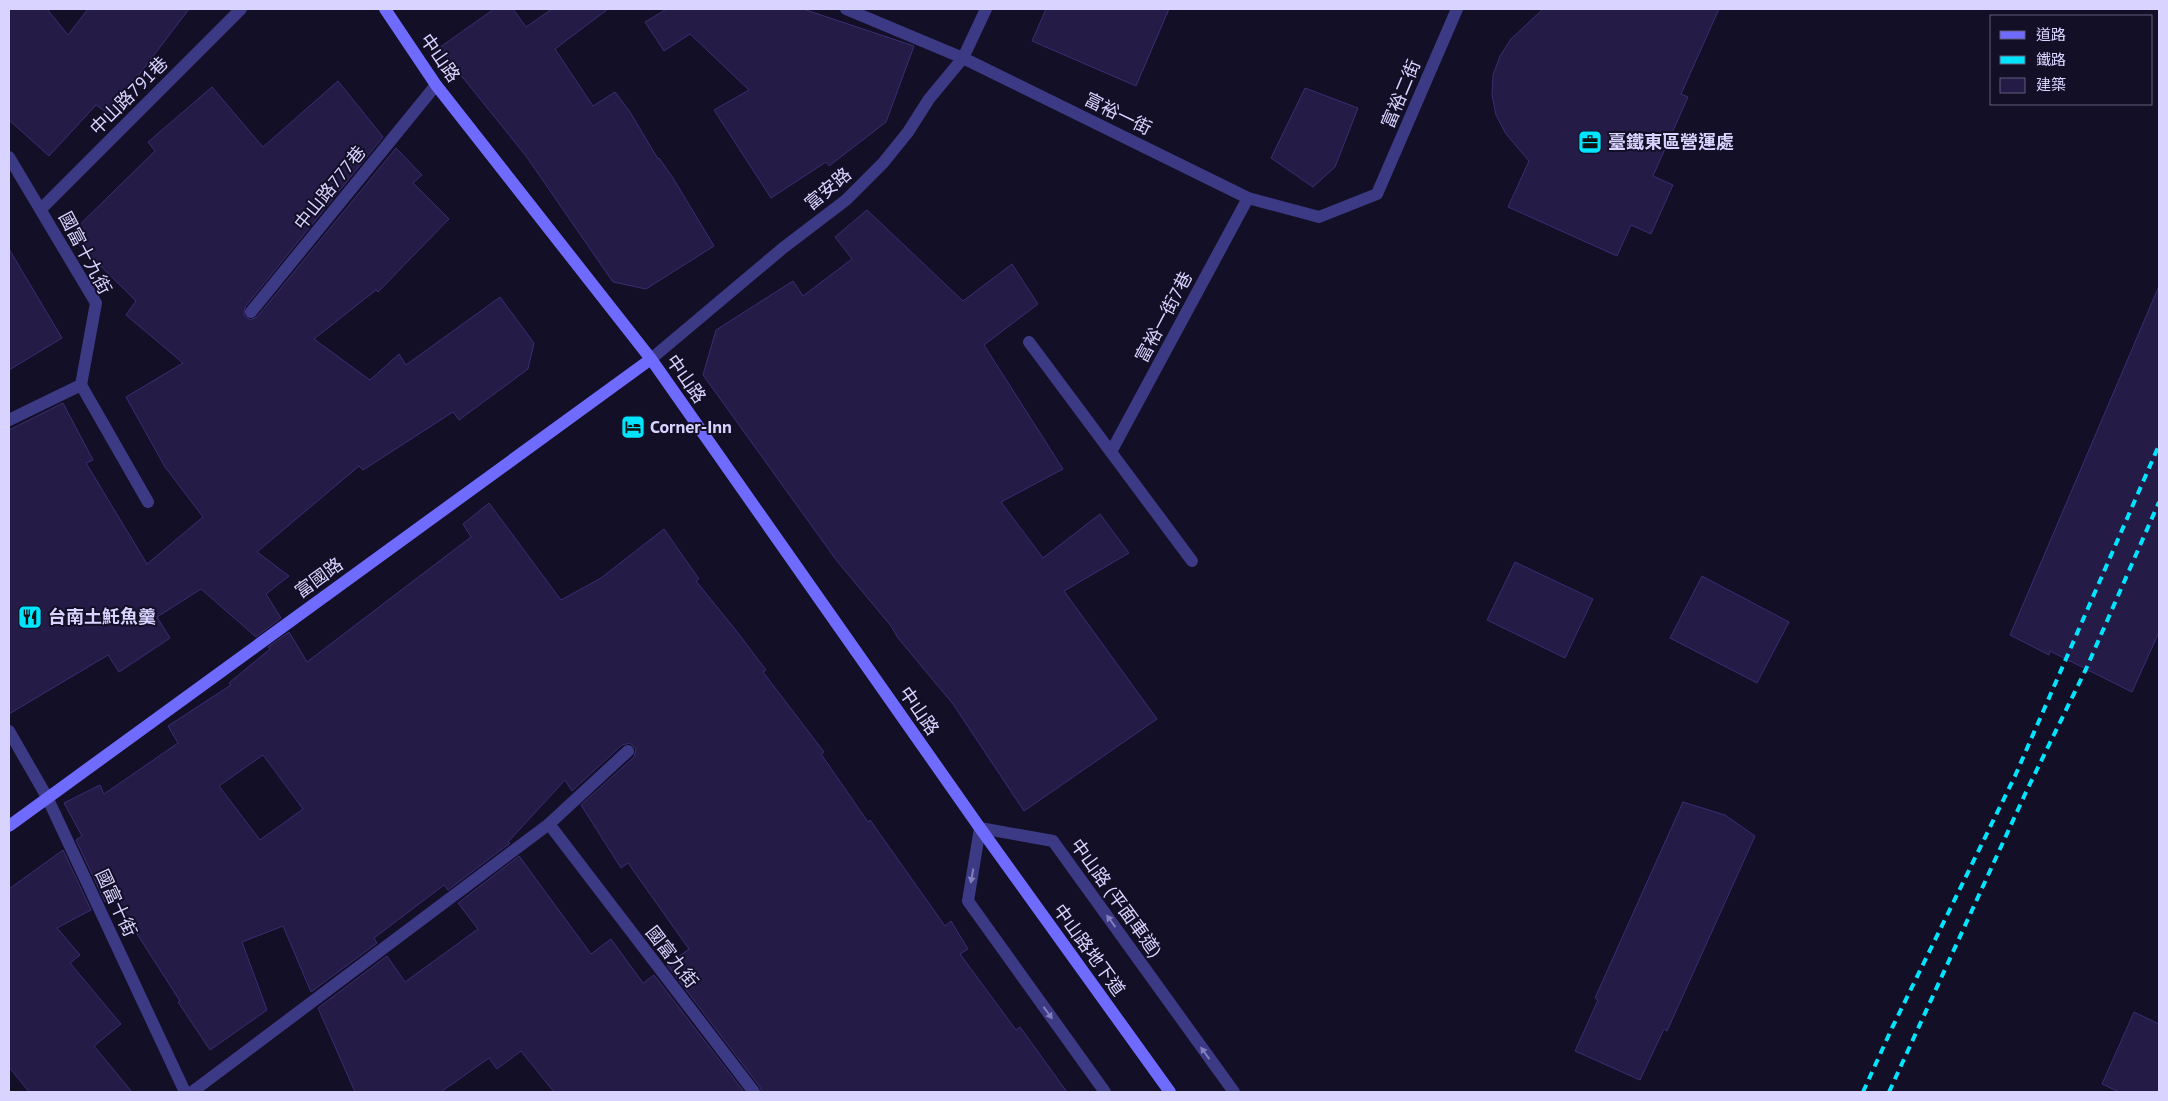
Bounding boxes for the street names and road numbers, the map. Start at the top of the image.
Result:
street label: 中山路 [416,29,465,86]
street label: 中山路791巷 [85,52,173,140]
street label: 富裕二街 [1376,56,1425,131]
street label: 富裕一街 [1081,87,1156,140]
street label: 中山路777巷 [289,141,370,234]
street label: 富安路 [800,162,856,215]
street label: 國富十九街 [54,208,117,298]
street label: 富裕一街7巷 [1130,267,1197,366]
street label: 中山路 [662,350,711,407]
street label: 富國路 [290,552,347,603]
street label: 中山路 [895,682,944,739]
street label: 中山路 (平面車道) [1066,834,1167,961]
street label: 國富十街 [91,865,142,940]
street label: 中山路地下道 [1048,899,1130,1000]
street label: 國富九街 [641,921,704,992]

